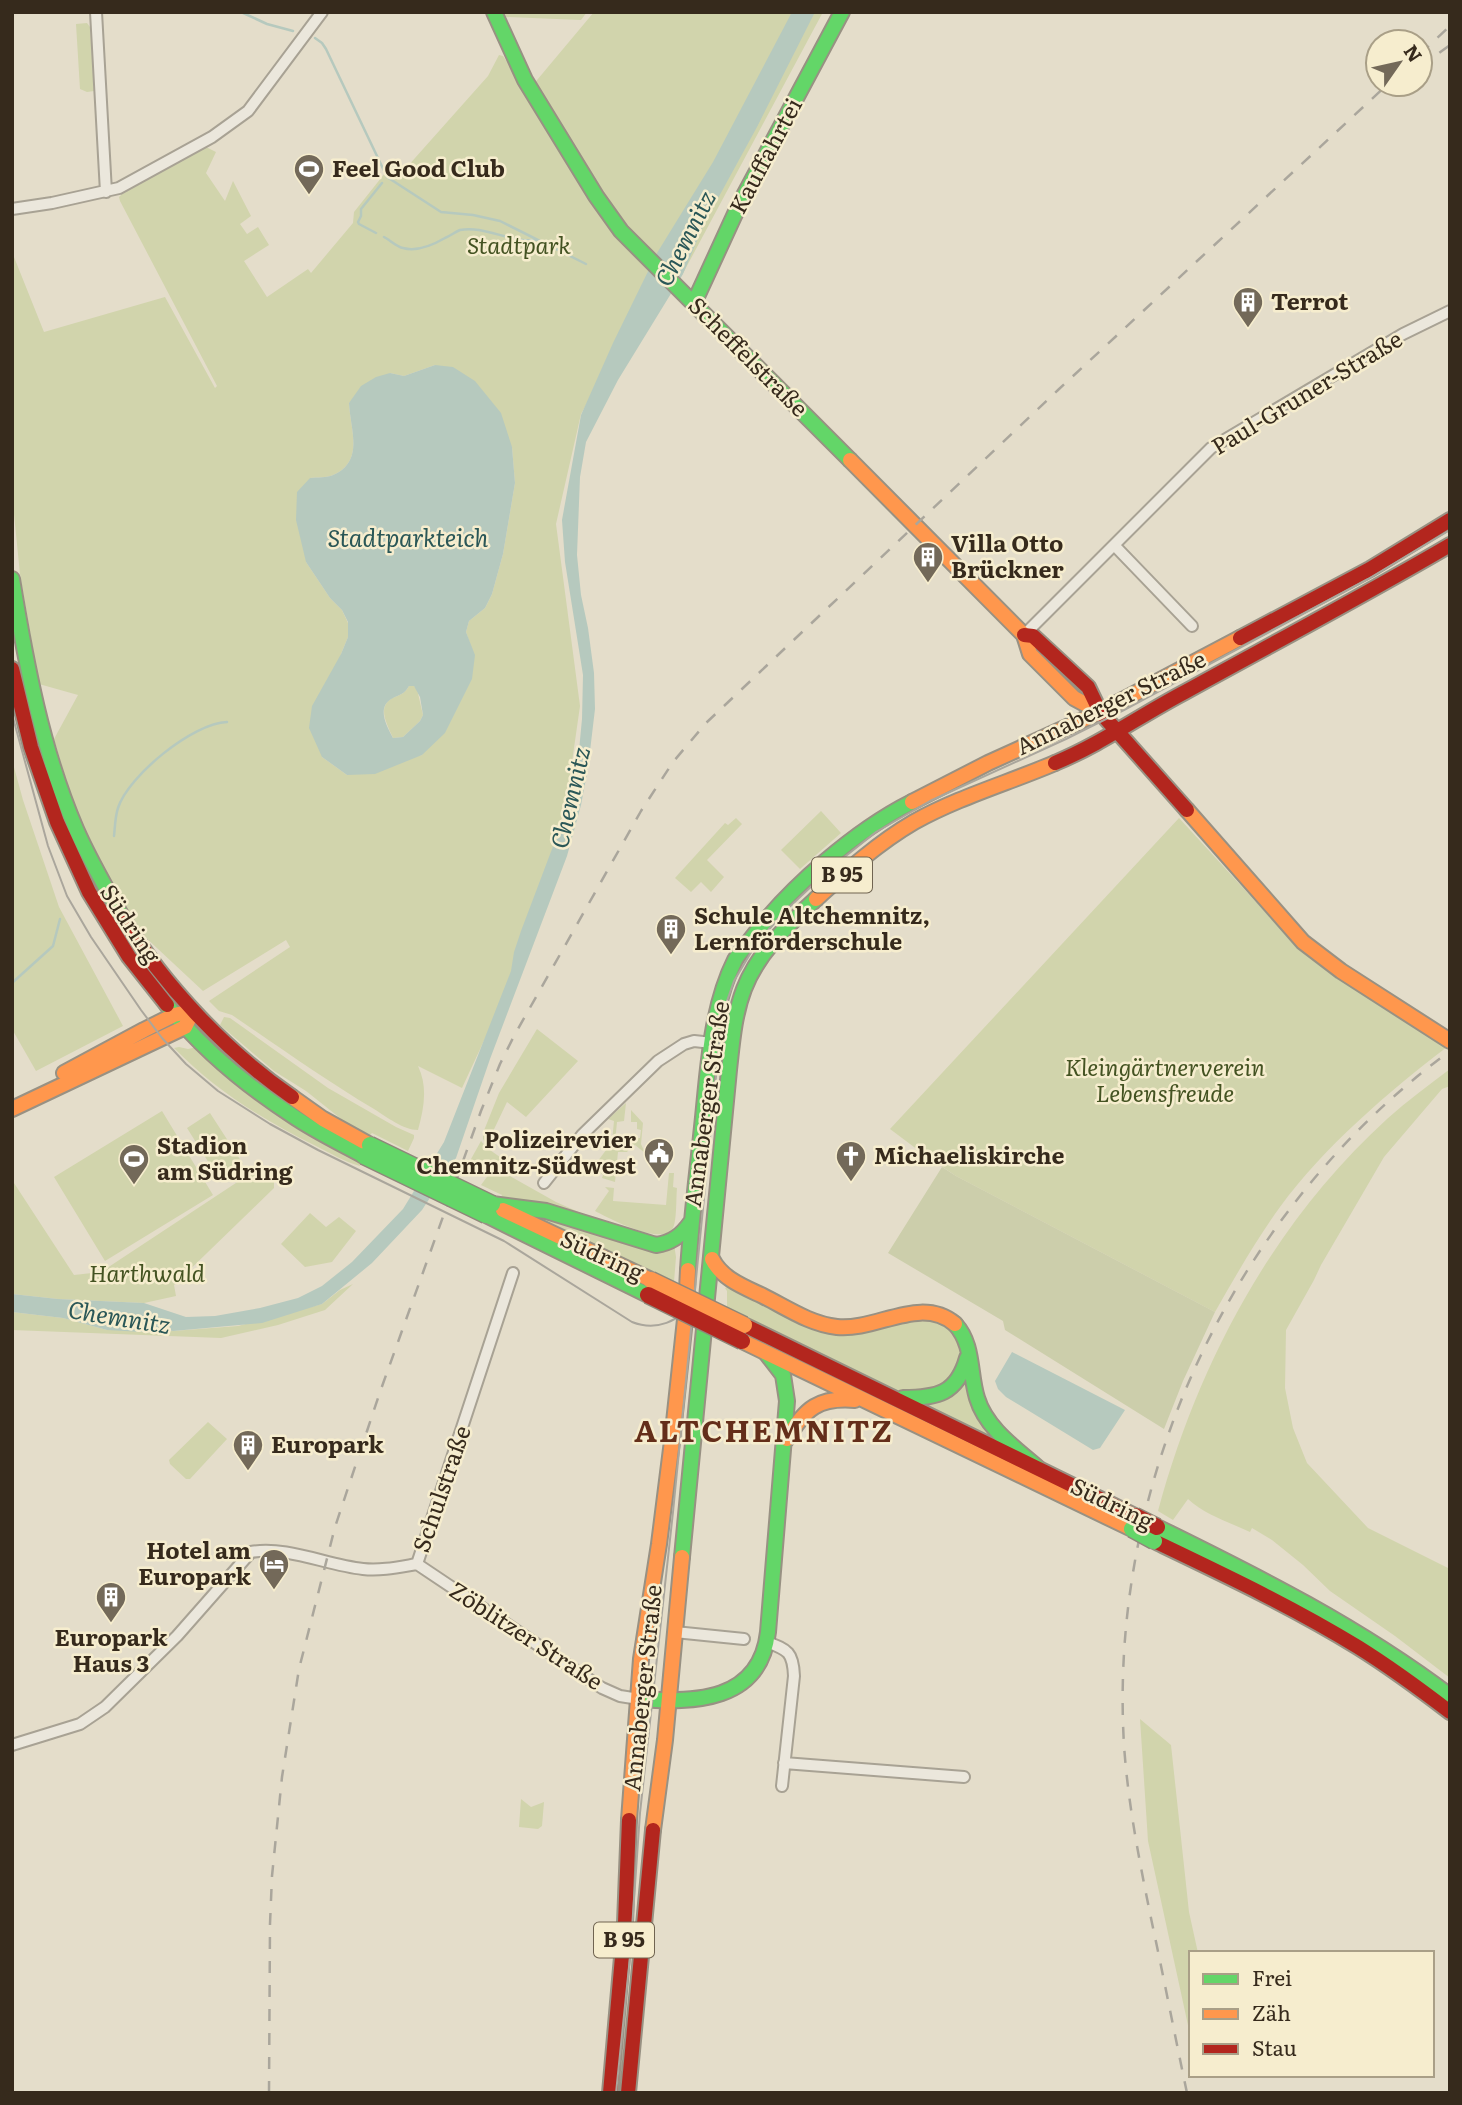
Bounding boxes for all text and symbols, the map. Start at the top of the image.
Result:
north arrow [1364,28,1434,98]
text: N [1398,38,1430,67]
street label: Kauffahrtei [719,91,809,219]
place label: Feel Good Club [332,150,505,184]
sports icon: Feel Good Club [292,152,326,196]
water label: Chemnitz [645,184,723,292]
park label: Stadtpark [467,227,571,261]
place label: Terrot [1271,283,1348,317]
building icon: Terrot [1231,285,1265,329]
street label: Scheffelstraße [682,288,817,423]
street label: Paul-Gruner-Straße [1204,321,1408,462]
water label: Stadtparkteich [328,519,488,554]
place label: Villa Otto Brückner [951,525,1064,585]
building icon: Villa Otto Brückner [911,540,945,584]
street label: Annaberger Straße [1009,640,1211,762]
water label: Chemnitz [540,743,597,852]
road number: B 95 [812,858,872,892]
street label: Südring [93,876,170,969]
place label: Schule Altchemnitz, Lernförderschule [694,897,930,957]
building icon: Schule Altchemnitz, Lernförderschule [654,912,688,956]
street label: Annaberger Straße [674,999,736,1209]
park label: Kleingärtnerverein Lebensfreude [1065,1049,1265,1109]
place label: Polizeirevier Chemnitz-Südwest [416,1121,637,1181]
place label: Stadion am Südring [157,1127,294,1187]
public building icon: Polizeirevier Chemnitz-Südwest [642,1136,676,1180]
place label: Michaeliskirche [874,1137,1065,1171]
church icon: Michaeliskirche [834,1139,868,1183]
sports icon: Stadion am Südring [117,1142,151,1186]
street label: Südring [555,1220,650,1288]
park label: Harthwald [89,1255,206,1289]
water label: Chemnitz [66,1290,173,1341]
district label: ALTCHEMNITZ [634,1407,894,1451]
street label: Schulstraße [403,1420,478,1556]
place label: Europark [271,1426,384,1460]
building icon: Europark [231,1428,265,1472]
street label: Südring [1066,1467,1160,1537]
place label: Hotel am Europark [138,1532,252,1592]
hotel icon: Hotel am Europark [257,1547,291,1591]
street label: Zöblitzer Straße [444,1572,611,1697]
building icon: Europark Haus 3 [94,1580,128,1624]
street label: Annaberger Straße [613,1583,669,1793]
place label: Europark Haus 3 [55,1619,168,1679]
road number: B 95 [594,1923,654,1958]
legend [1189,1951,1434,2077]
text: Frei [1252,1961,1292,1992]
text: Zäh [1252,1996,1291,2027]
text: Stau [1252,2031,1297,2062]

